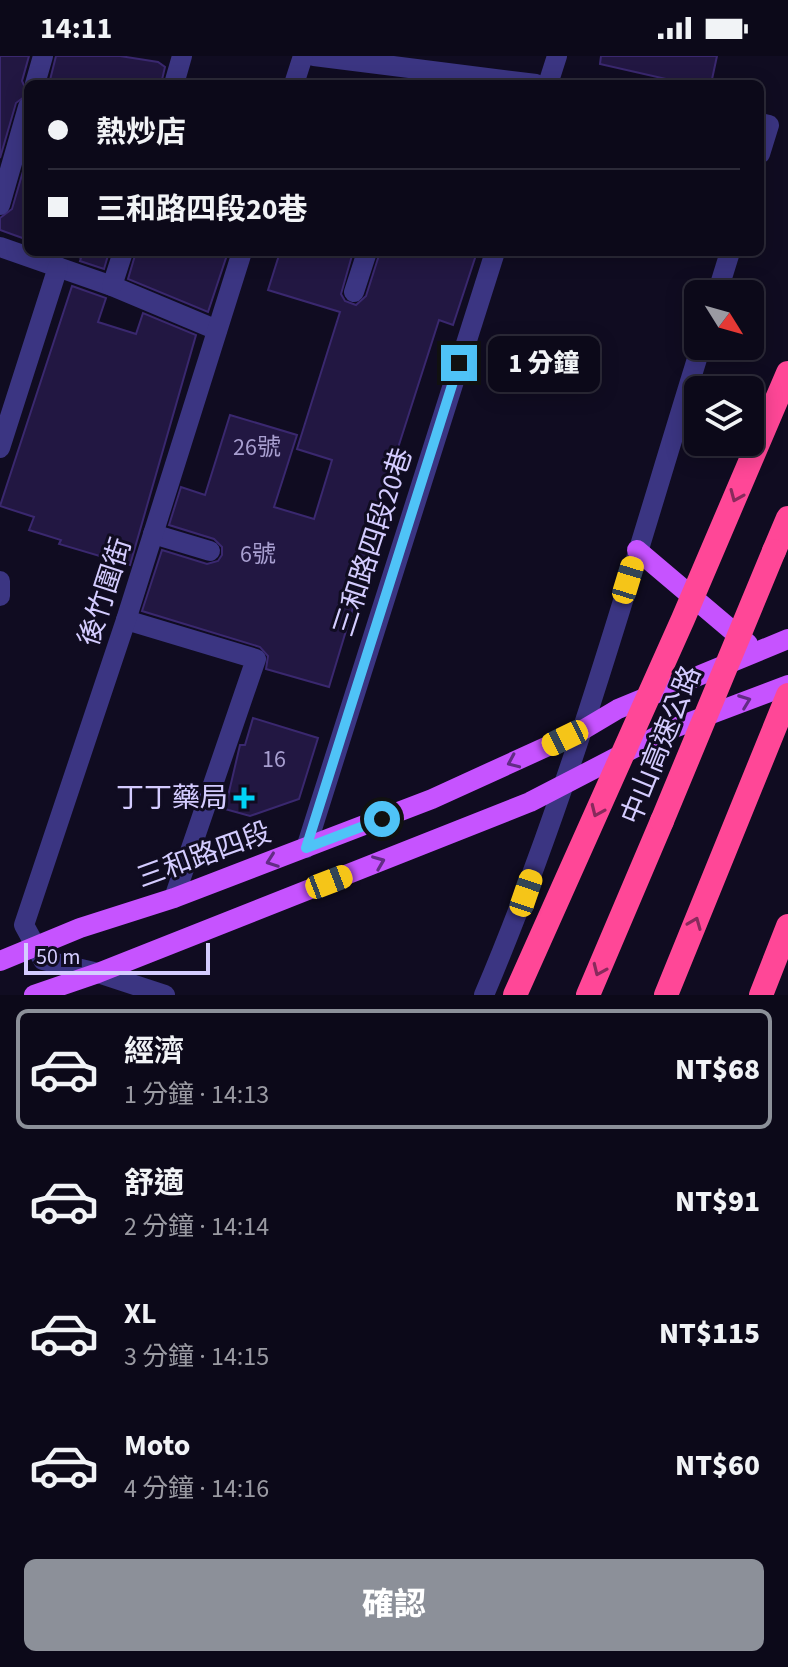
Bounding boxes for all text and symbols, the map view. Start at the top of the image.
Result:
text: 14:11 [40,7,112,50]
text: 熱炒店 [96,111,186,154]
text: 三和路四段20巷 [96,188,308,231]
north arrow [684,280,764,360]
map controls [684,280,764,456]
callout: 1 分鐘 [487,335,599,391]
route end [441,345,477,381]
text: 1 分鐘 [508,345,580,382]
button: layers [684,376,764,456]
house number: 26號 [233,430,281,465]
street label: 三和路四段20巷 [324,443,422,641]
one-way arrow [729,488,745,503]
street label: 後竹圍街 [69,533,141,651]
house number: 6號 [240,537,276,572]
car [610,554,646,606]
street label: 中山高速公路 [611,660,711,830]
one-way arrow [737,694,751,711]
car [538,717,592,759]
house number: 16 [262,742,286,777]
one-way arrow [507,753,521,769]
place label: 丁丁藥局 [116,778,228,818]
marker: 丁丁藥局 [235,789,253,807]
route start [364,801,400,837]
one-way arrow [591,803,607,818]
street label: 三和路四段 [131,812,277,898]
one-way arrow [266,851,280,868]
one-way arrow [371,855,385,872]
car [302,862,356,902]
car [507,866,545,920]
one-way arrow [686,917,702,931]
scale bar [24,939,210,975]
text: 50 m [36,941,81,973]
one-way arrow [592,962,608,976]
text: 經濟 [124,1030,184,1073]
icon: car [28,1033,100,1105]
text: NT$68 [675,1048,760,1091]
text: 1 分鐘 · 14:13 [124,1076,269,1113]
text: 舒適 [124,1162,184,1205]
icon: car [28,1165,100,1237]
text: NT$91 [675,1180,760,1223]
text: 2 分鐘 · 14:14 [124,1208,269,1245]
text: XL [124,1292,157,1335]
icon: car [28,1297,100,1369]
text: NT$115 [659,1312,760,1355]
text: 3 分鐘 · 14:15 [124,1338,269,1375]
text: Moto [124,1424,190,1467]
icon: car [28,1429,100,1501]
text: NT$60 [675,1444,760,1487]
text: 4 分鐘 · 14:16 [124,1470,269,1507]
button: 確認 [24,1559,764,1651]

